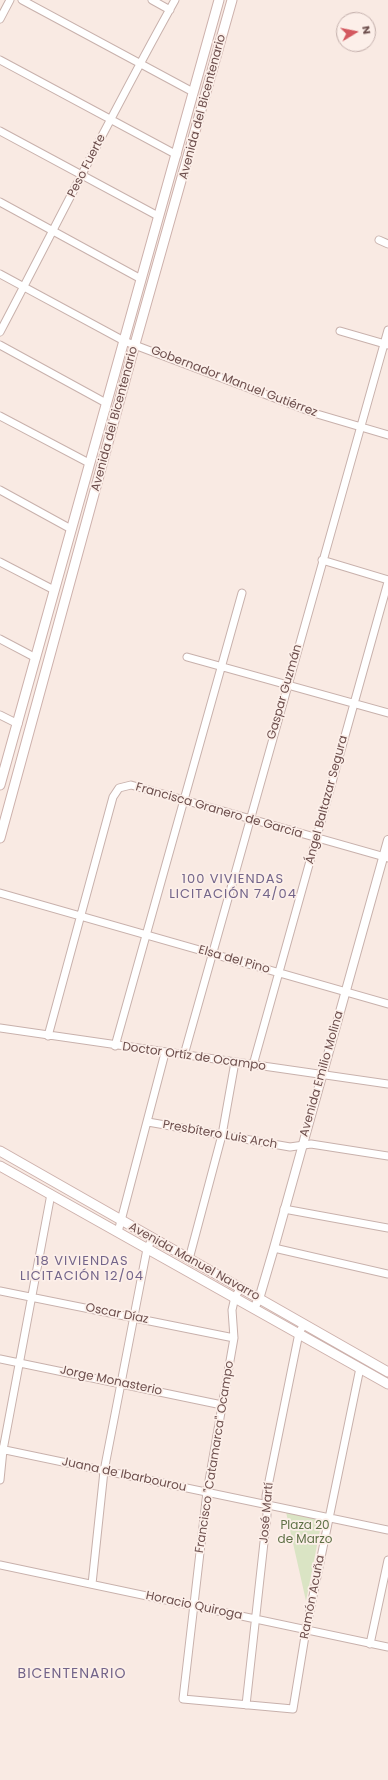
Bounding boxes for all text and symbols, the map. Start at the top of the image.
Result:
north arrow [336,12,376,52]
text: N [358,25,375,36]
street label: Avenida del Bicentenario [177,33,229,181]
street label: Peso Fuerte [65,132,109,200]
street label: Gobernador Manuel Gutiérrez [149,344,319,420]
street label: Avenida del Bicentenario [89,345,141,493]
street label: Gaspar Guzmán [265,643,305,741]
street label: Ángel Baltazar Segura [303,734,351,866]
street label: Francisca Granero de García [134,780,304,842]
district label: 100 VIVIENDAS LICITACIÓN 74/04 [169,872,297,903]
street label: Elsa del Pino [197,943,271,977]
street label: Avenida Emilio Molina [297,1009,347,1139]
street label: Doctor Ortíz de Ocampo [121,1040,267,1074]
street label: Presbítero Luis Arch [162,1118,278,1152]
street label: Avenida Manuel Navarro [126,1220,262,1304]
district label: 18 VIVIENDAS LICITACIÓN 12/04 [20,1254,144,1285]
street label: Oscar Díaz [84,1301,150,1327]
street label: Francisco "Catamarca" Ocampo [193,1360,237,1554]
street label: Jorge Monasterio [59,1363,163,1399]
street label: Juana de Ibarbourou [60,1455,188,1495]
street label: José Martí [257,1482,277,1544]
park label: Plaza 20 de Marzo [278,1519,332,1547]
street label: Ramón Acuña [298,1554,328,1640]
street label: Horacio Quiroga [144,1589,244,1623]
district label: BICENTENARIO [18,1666,126,1682]

